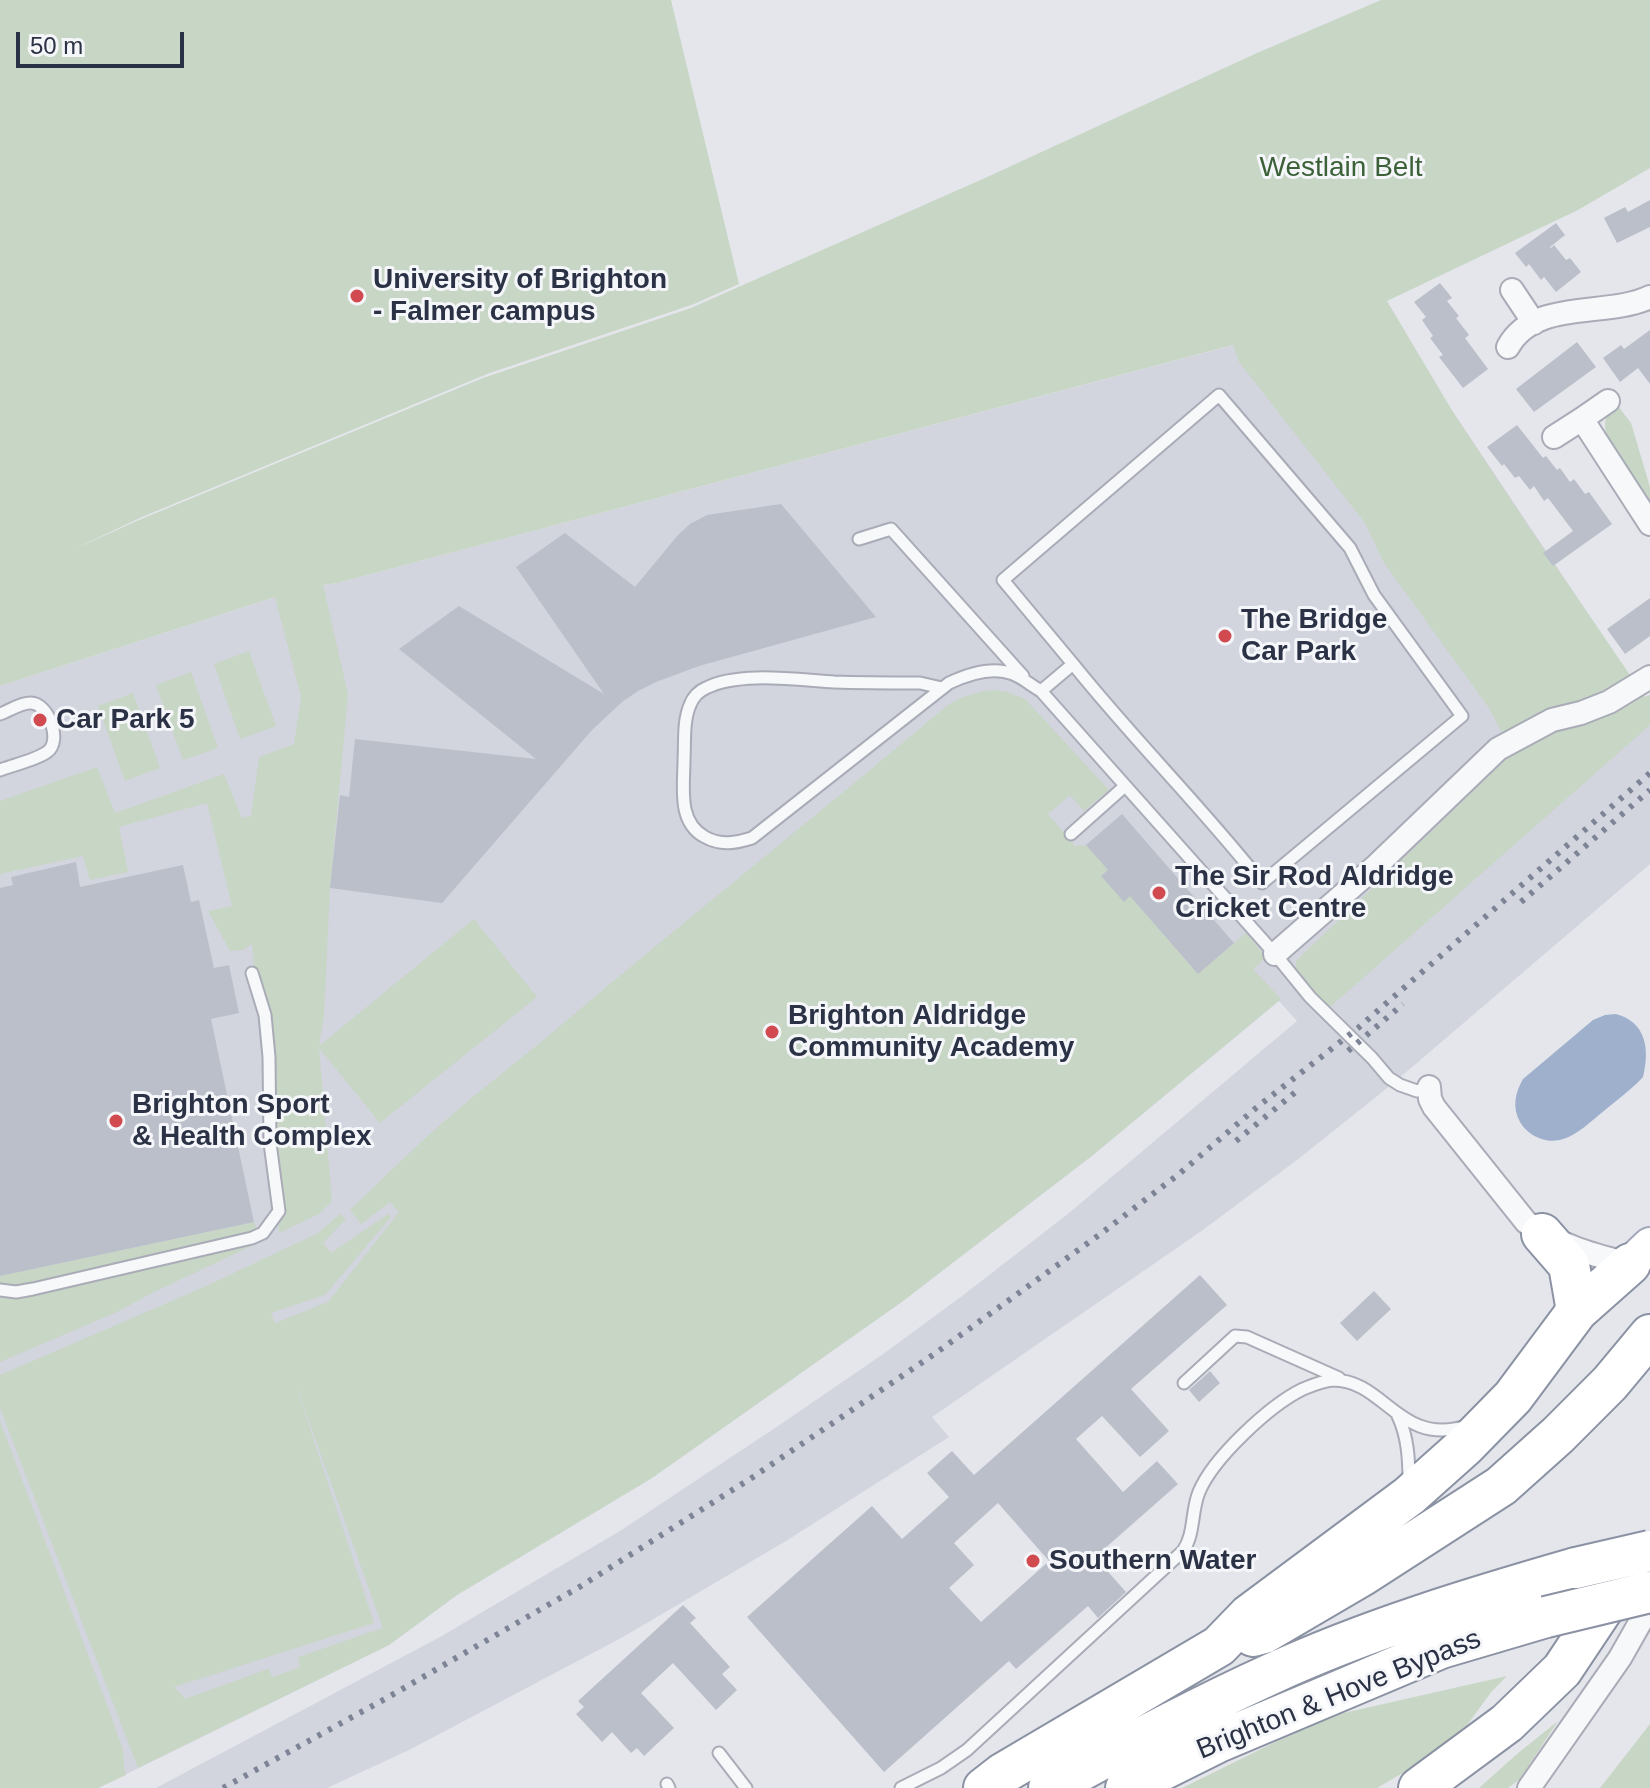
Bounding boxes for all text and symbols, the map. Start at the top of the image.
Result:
scale bar [20,16,188,66]
text: 50 m [30,32,83,59]
park label: Westlain Belt [1260,151,1422,185]
place label: University of Brighton - Falmer campus [373,263,667,329]
marker: University of Brighton - Falmer campus [348,287,366,305]
place label: The Bridge Car Park [1241,603,1387,669]
marker: The Bridge Car Park [1216,627,1234,645]
place label: Car Park 5 [56,703,195,737]
marker: Car Park 5 [31,711,49,729]
place label: The Sir Rod Aldridge Cricket Centre [1175,860,1453,926]
marker: The Sir Rod Aldridge Cricket Centre [1150,884,1168,902]
place label: Brighton Aldridge Community Academy [788,999,1074,1065]
marker: Brighton Aldridge Community Academy [763,1023,781,1041]
place label: Brighton Sport & Health Complex [132,1088,372,1154]
marker: Brighton Sport & Health Complex [107,1112,125,1130]
place label: Southern Water [1049,1544,1256,1578]
marker: Southern Water [1024,1552,1042,1570]
street label: Brighton & Hove Bypass [1192,1623,1486,1767]

